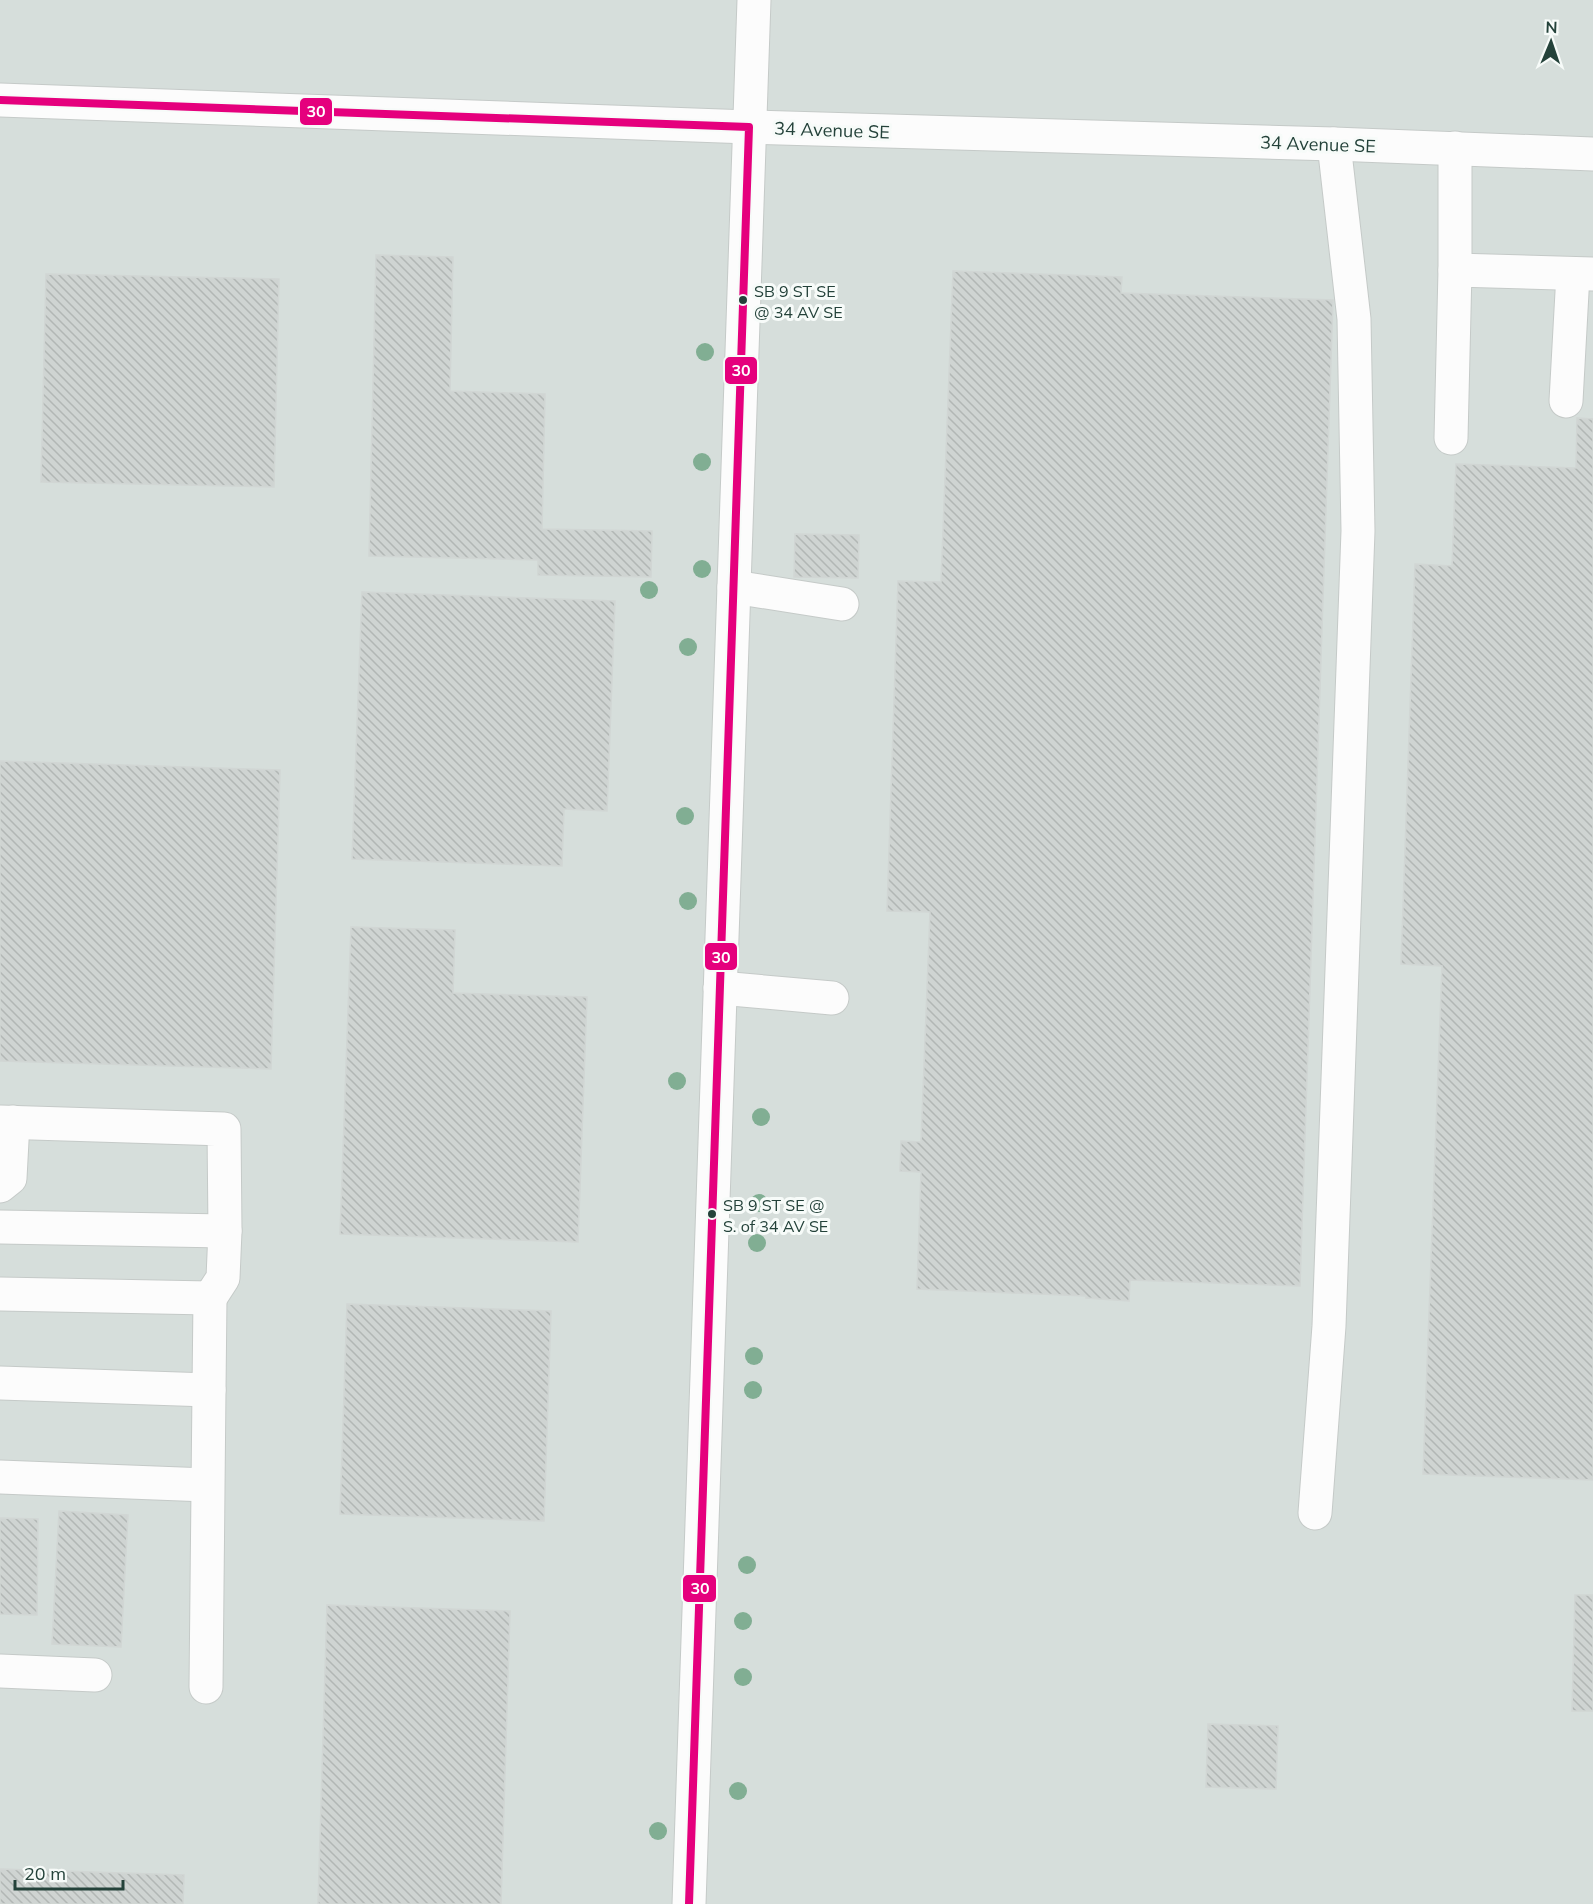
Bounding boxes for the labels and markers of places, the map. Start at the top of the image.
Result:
place label: SB 9 ST SE @ 34 AV SE [754,281,843,322]
marker: SB 9 ST SE @ 34 AV SE [737,294,749,306]
place label: SB 9 ST SE @ S. of 34 AV SE [723,1195,828,1236]
marker: SB 9 ST SE @ S. of 34 AV SE [706,1208,718,1220]

